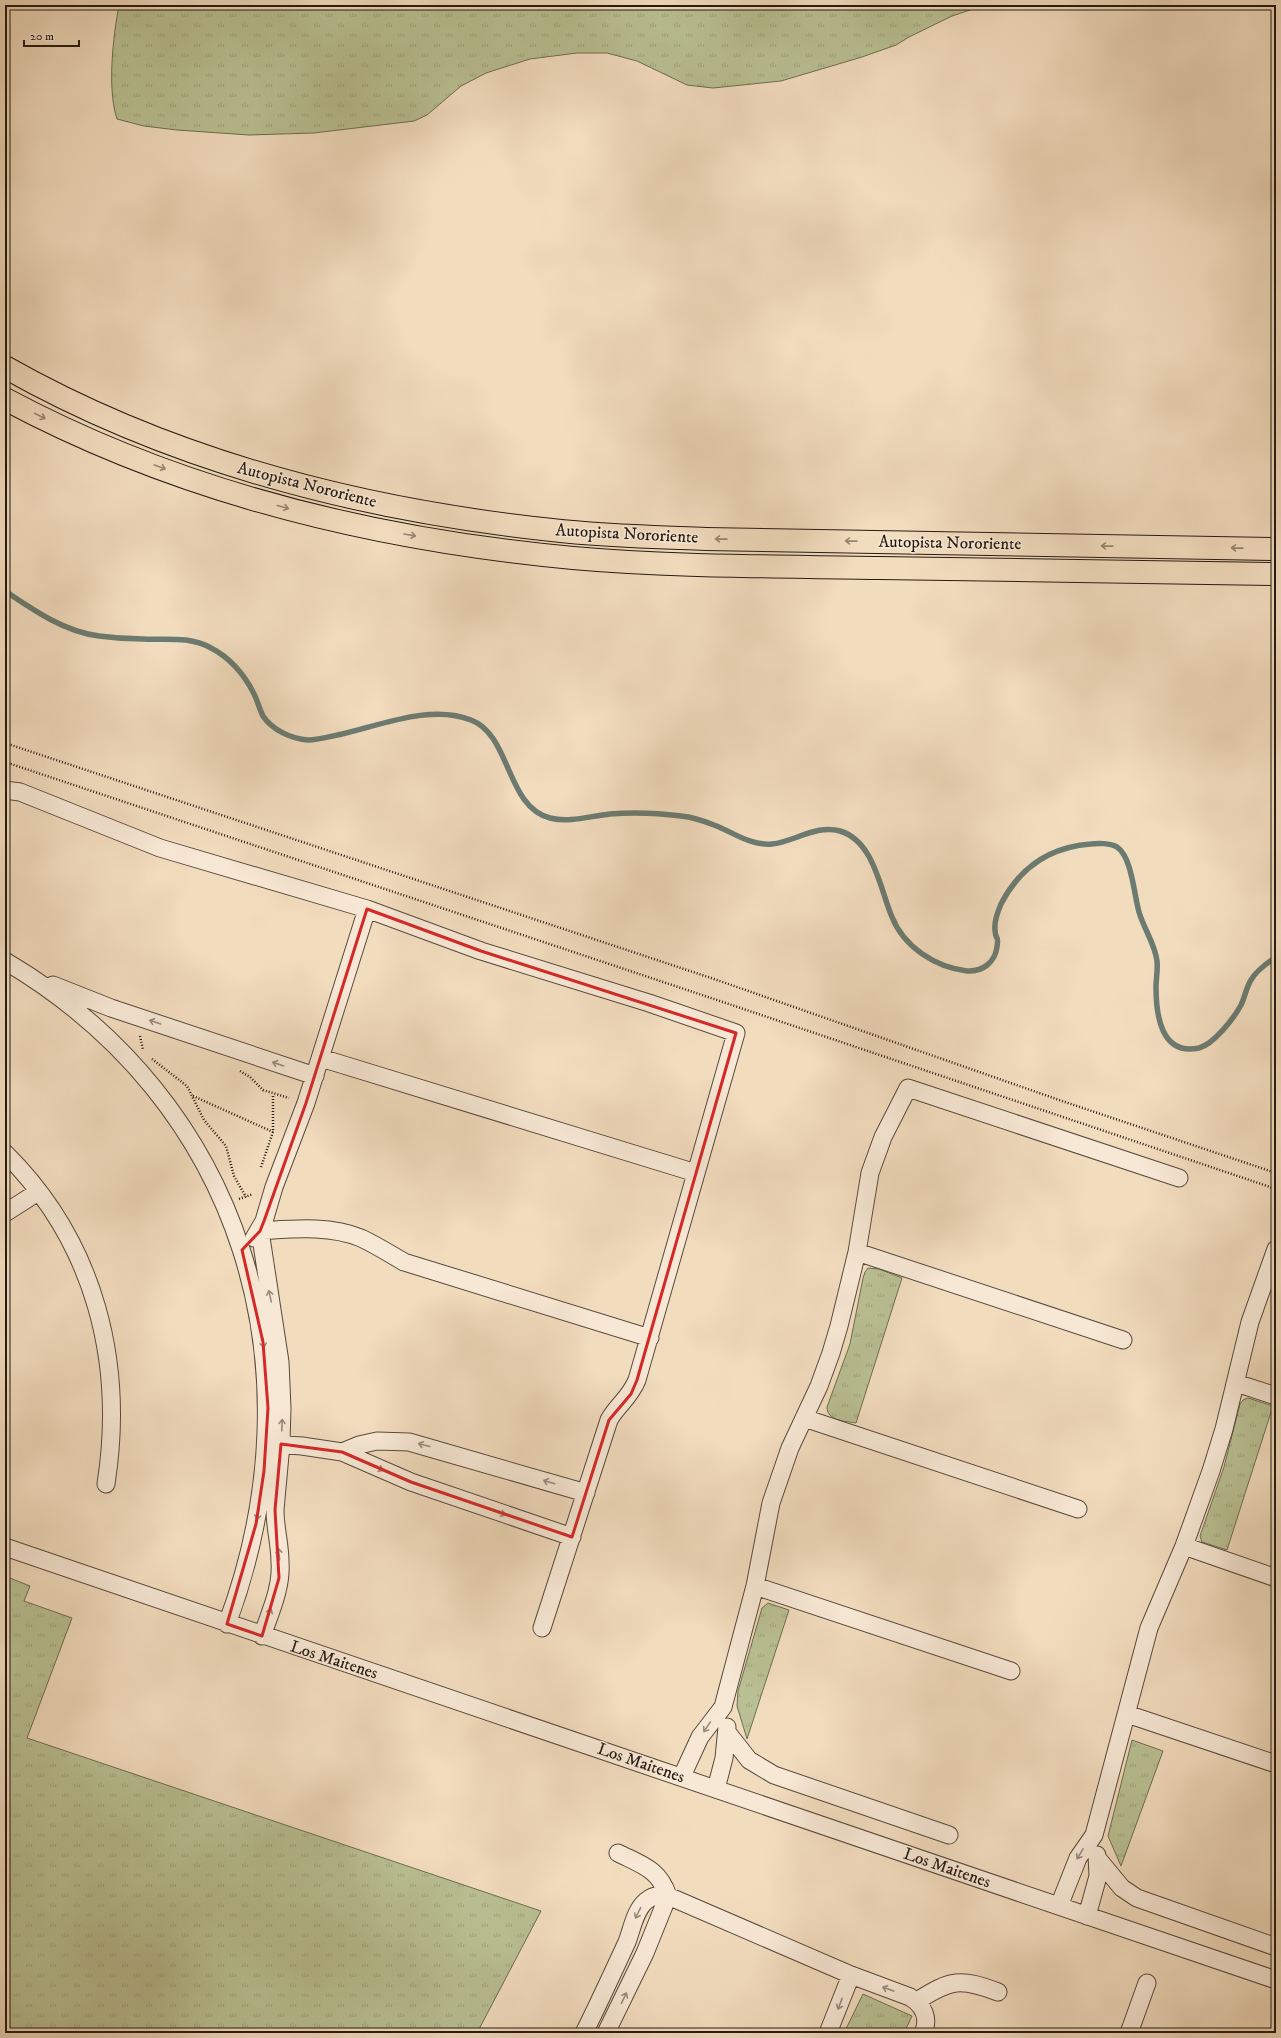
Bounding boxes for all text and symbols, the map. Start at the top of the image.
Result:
scale bar [24,22,79,48]
text: 20 m [30,29,54,44]
one-way arrow [34,413,46,421]
street label: Autopista Nororiente [235,457,379,513]
one-way arrow [153,463,165,471]
one-way arrow [277,503,290,511]
street label: Autopista Nororiente [555,519,699,549]
one-way arrow [403,531,416,539]
street label: Autopista Nororiente [878,531,1022,555]
one-way arrow [715,535,728,543]
one-way arrow [845,538,858,545]
one-way arrow [1101,542,1114,550]
one-way arrow [1231,544,1244,552]
one-way arrow [148,1018,161,1025]
one-way arrow [271,1060,284,1067]
one-way arrow [265,1290,273,1303]
one-way arrow [259,1335,267,1348]
one-way arrow [278,1419,285,1432]
one-way arrow [418,1441,431,1449]
one-way arrow [372,1464,384,1472]
one-way arrow [542,1478,555,1485]
one-way arrow [254,1507,262,1520]
one-way arrow [494,1509,506,1517]
one-way arrow [275,1548,283,1561]
one-way arrow [266,1609,274,1621]
street label: Los Maitenes [287,1635,381,1685]
one-way arrow [703,1721,711,1732]
street label: Los Maitenes [594,1738,688,1788]
street label: Los Maitenes [900,1843,994,1893]
one-way arrow [1076,1848,1084,1860]
one-way arrow [634,1907,641,1919]
one-way arrow [882,1984,894,1992]
one-way arrow [621,1992,628,2004]
one-way arrow [835,1998,843,2010]

